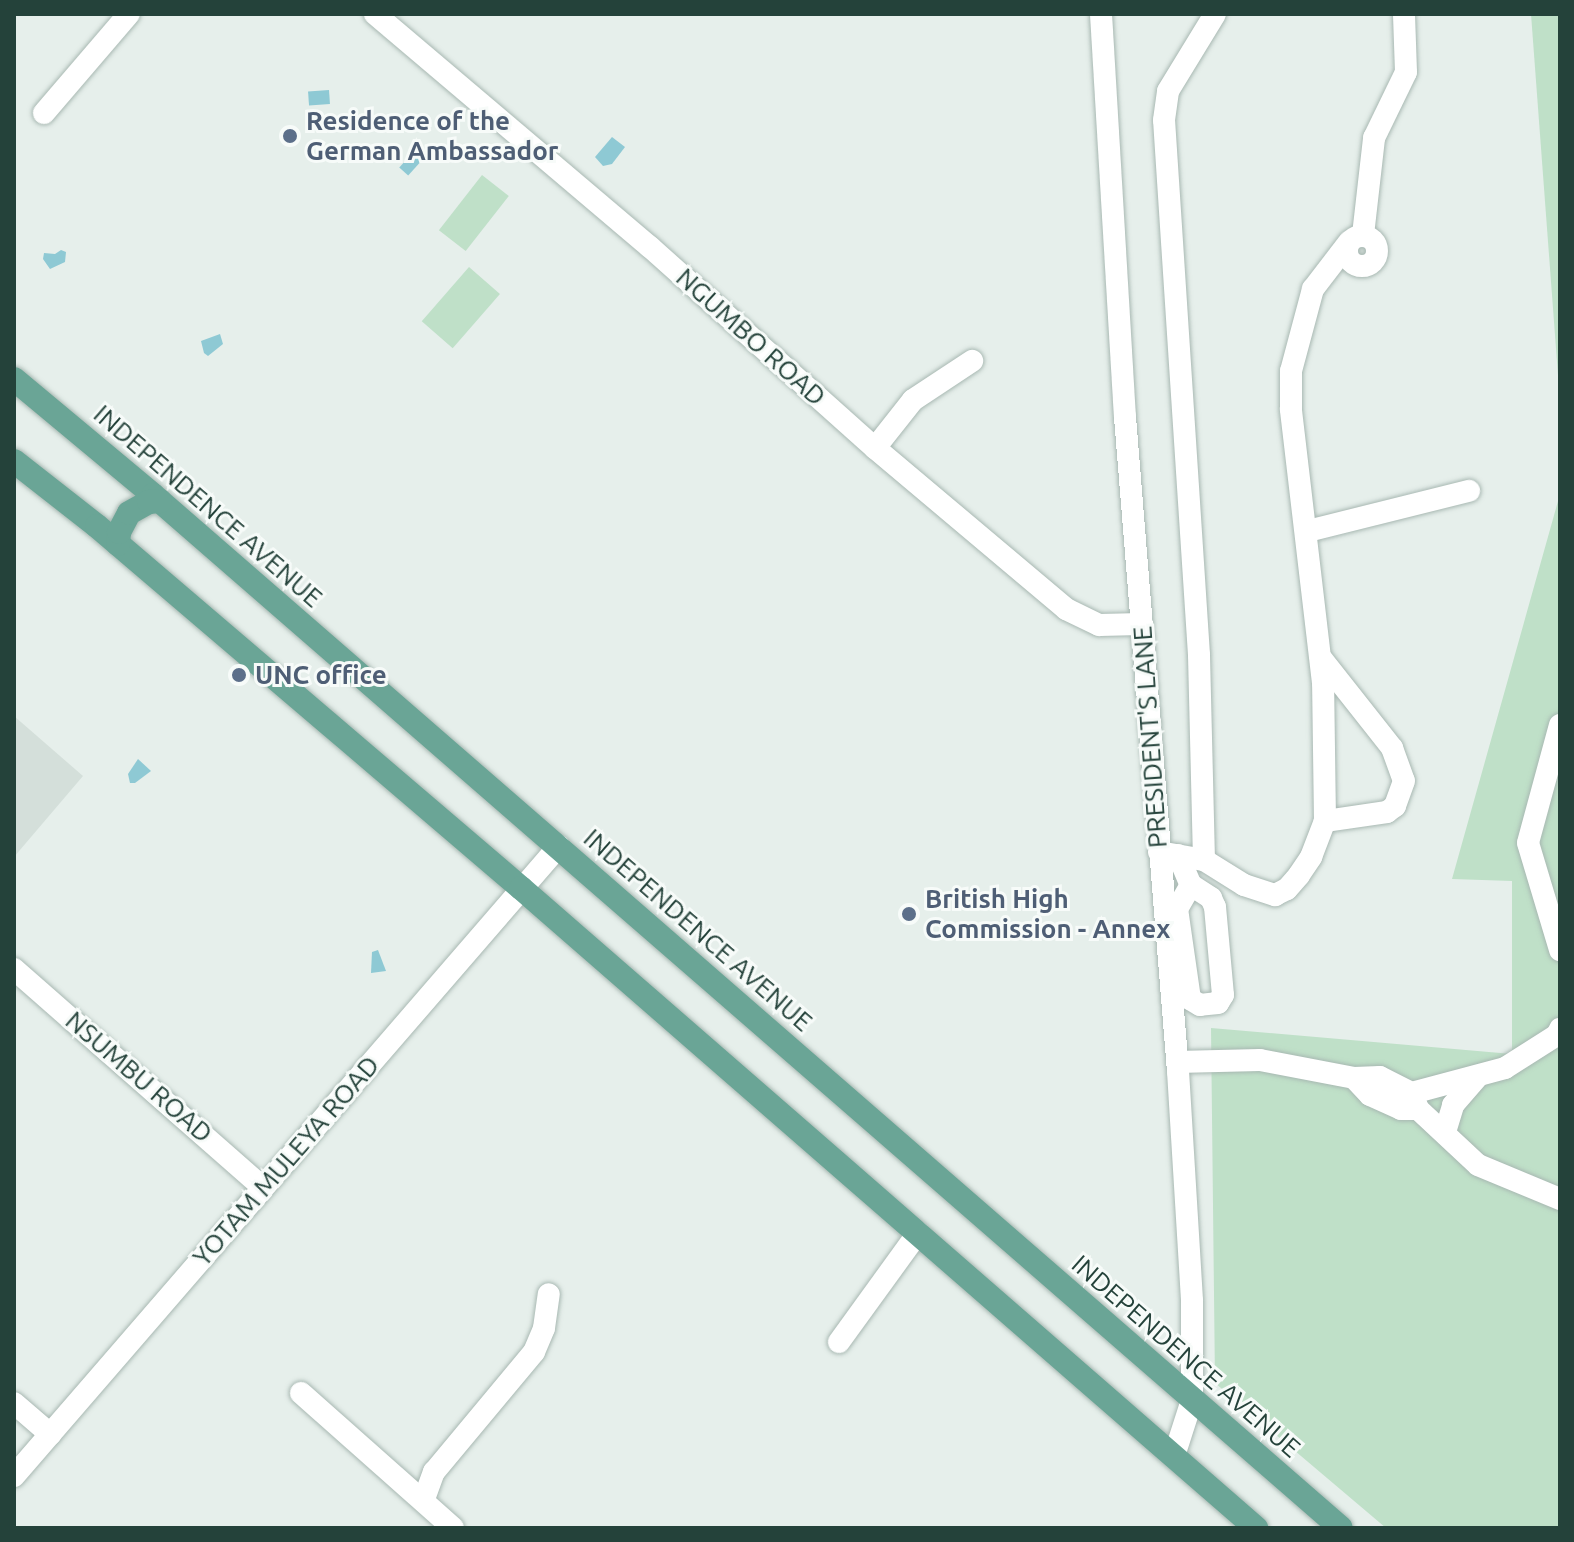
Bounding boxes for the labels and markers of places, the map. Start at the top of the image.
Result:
place label: Residence of the German Ambassador [306,105,559,166]
marker: Residence of the German Ambassador [281,127,299,145]
place label: UNC office [255,659,387,691]
marker: UNC office [230,666,248,684]
place label: British High Commission - Annex [925,883,1170,944]
marker: British High Commission - Annex [900,905,918,923]

